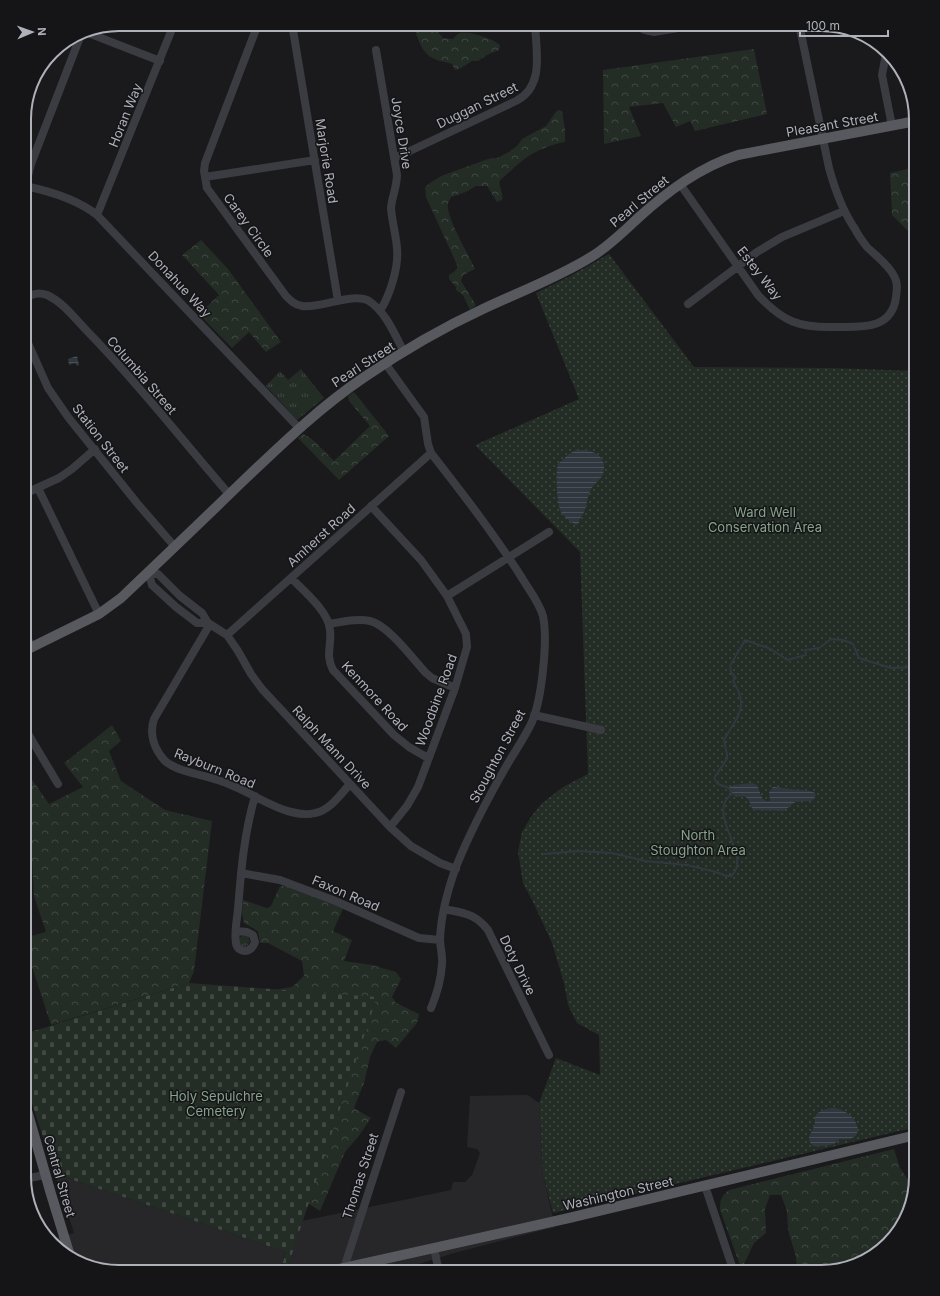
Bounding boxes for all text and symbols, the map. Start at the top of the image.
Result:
north arrow [12,12,52,52]
scale bar [800,12,888,38]
text: 100 m [806,18,840,33]
text: N [35,27,49,36]
street label: Duggan Street [434,78,520,132]
street label: Horan Way [105,81,145,149]
street label: Joyce Drive [388,96,416,170]
street label: Pleasant Street [785,108,879,140]
street label: Marjorie Road [312,117,342,205]
street label: Pearl Street [606,172,672,230]
street label: Carey Circle [220,190,278,260]
street label: Estey Way [734,243,786,303]
street label: Donahue Way [145,247,215,321]
street label: Columbia Street [104,333,180,417]
street label: Pearl Street [329,338,397,390]
street label: Station Street [69,400,133,476]
street label: Amherst Road [283,500,359,570]
park label: Ward Well Conservation Area [708,504,822,535]
street label: Woodbine Road [412,652,460,748]
street label: Kenmore Road [338,658,412,734]
street label: Ralph Mann Drive [289,702,375,792]
street label: Stoughton Street [466,707,528,805]
street label: Rayburn Road [172,744,258,792]
park label: North Stoughton Area [650,827,746,858]
street label: Faxon Road [310,872,382,914]
street label: Doty Drive [497,932,539,998]
park label: Holy Sepulchre Cemetery [169,1088,263,1119]
street label: Thomas Street [339,1131,381,1221]
street label: Central Street [41,1133,79,1219]
street label: Washington Street [561,1173,675,1213]

